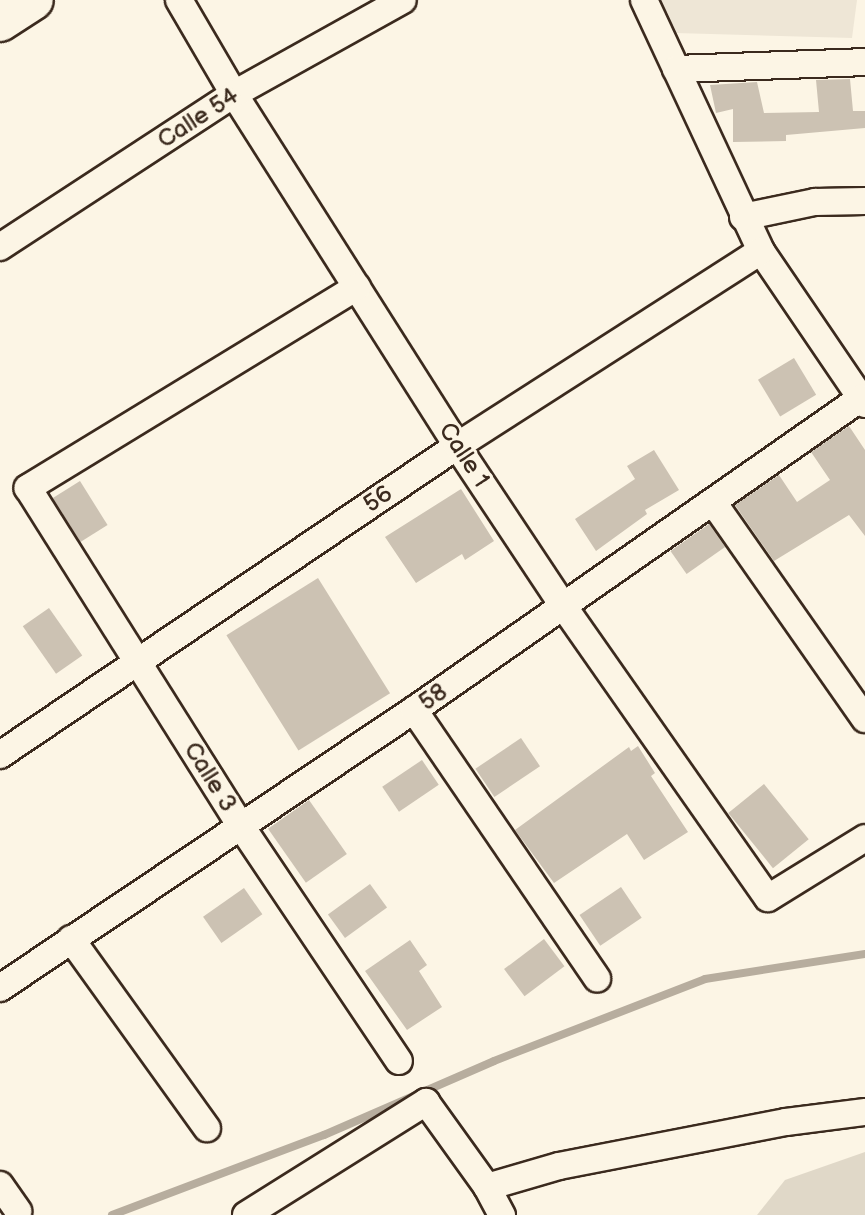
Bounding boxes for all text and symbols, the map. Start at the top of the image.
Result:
street label: Calle 54 [152,81,244,155]
street label: Calle 1 [433,417,495,493]
street label: 56 [358,479,398,519]
street label: 58 [413,677,453,717]
street label: Calle 3 [177,737,243,817]

